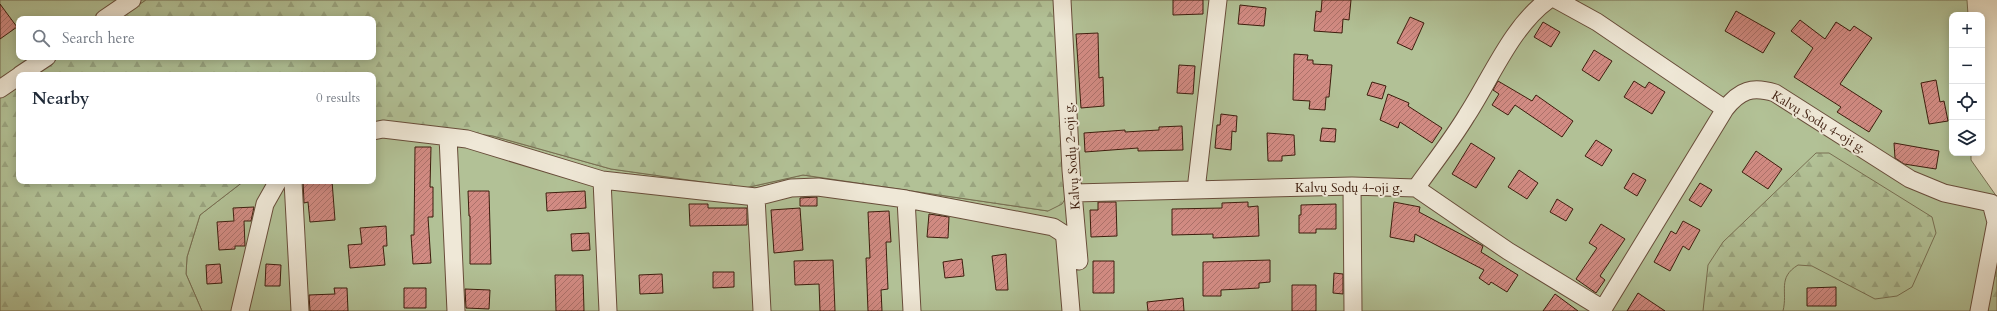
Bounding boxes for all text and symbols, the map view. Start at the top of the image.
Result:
map controls [1949,12,1985,156]
button: + [1949,12,1985,48]
search box [16,16,376,60]
icon: search [30,27,52,49]
text: Search here [62,28,135,48]
button: − [1949,48,1985,84]
button: locate [1949,84,1985,120]
text: Nearby [32,87,89,110]
street label: Kalvų Sodų 4-oji g. [1768,87,1870,157]
text: 0 results [316,89,360,107]
street label: Kalvų Sodų 2-oji g. [1059,102,1085,210]
button: layers [1949,120,1985,156]
street label: Kalvų Sodų 4-oji g. [1295,179,1403,197]

